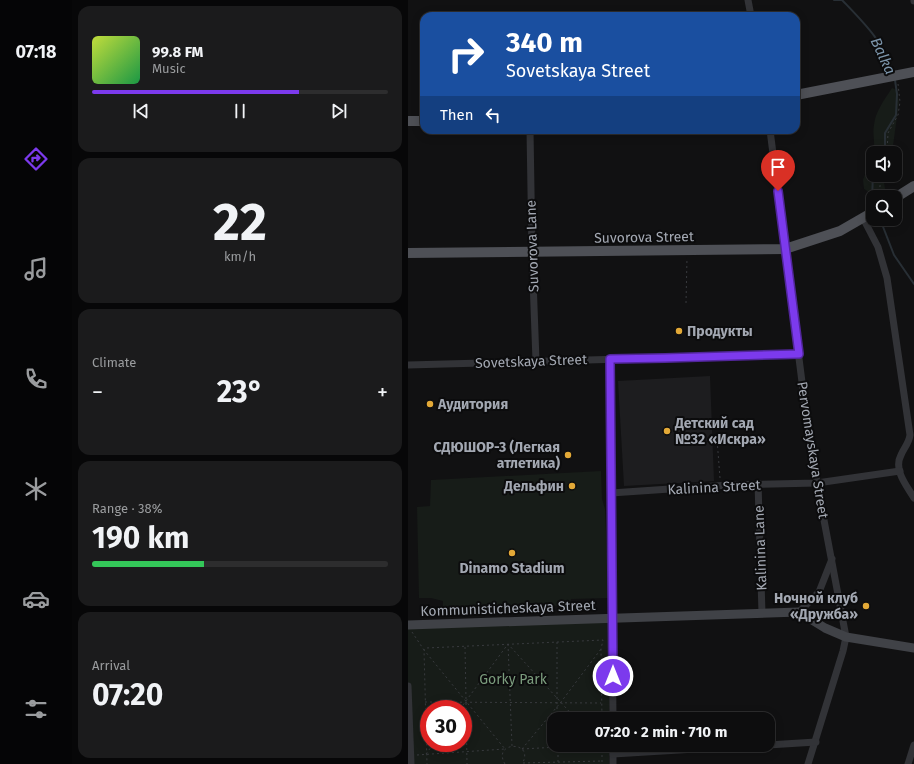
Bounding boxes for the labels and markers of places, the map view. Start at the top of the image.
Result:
pin [761,150,795,191]
place label: Продукты [687,323,753,340]
marker: Продукты [674,326,684,336]
place label: Аудитория [437,396,508,413]
marker: Аудитория [425,399,435,409]
place label: Детский сад №32 «Искра» [674,415,766,448]
marker: Детский сад №32 «Искра» [662,426,672,436]
place label: СДЮШОР-3 (Легкая атлетика) [434,439,560,472]
marker: СДЮШОР-3 (Легкая атлетика) [563,450,573,460]
place label: Дельфин [503,478,564,495]
marker: Дельфин [567,481,577,491]
marker: Dinamo Stadium [507,548,517,558]
place label: Dinamo Stadium [459,560,565,577]
place label: Ночной клуб «Дружба» [774,590,858,623]
marker: Ночной клуб «Дружба» [861,601,871,611]

